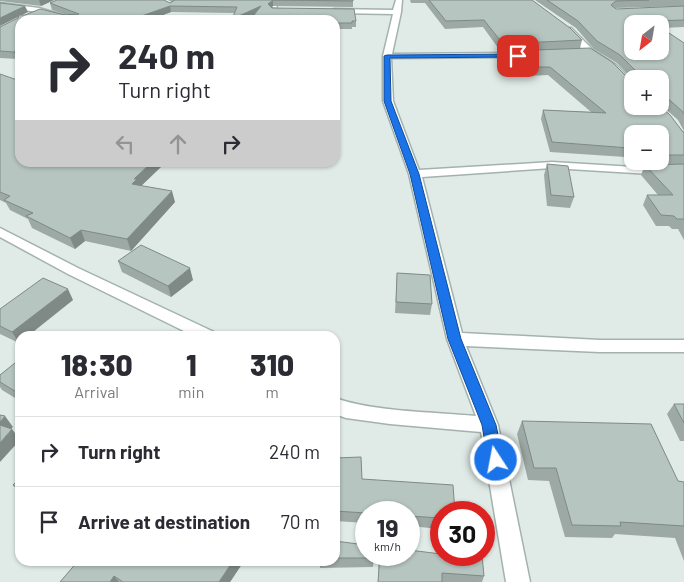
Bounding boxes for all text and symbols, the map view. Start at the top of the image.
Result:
north arrow [624,15,669,60]
map controls [624,15,669,170]
text: 240 m [118,34,215,76]
icon: right [35,35,100,100]
pin [497,35,539,77]
icon: arrive [504,42,532,70]
button: + [624,70,669,115]
text: Turn right [118,76,211,102]
button: − [624,125,669,170]
icon: left [111,130,139,158]
icon: ahead [164,130,192,158]
icon: right [217,130,245,158]
text: 18:30 [61,346,133,382]
text: 1 [186,346,197,382]
text: 310 [250,346,294,382]
text: Arrival [74,382,119,401]
text: min [178,382,204,401]
text: m [266,382,279,401]
position arrow [469,433,521,485]
icon: right [35,438,63,466]
text: Turn right [78,440,160,463]
text: 240 m [269,440,320,463]
speed limit sign: 30 [430,501,495,566]
icon: arrive [35,508,63,536]
text: Arrive at destination [78,510,250,533]
text: 70 m [281,510,320,533]
text: 19 [376,512,399,542]
text: km/h [374,539,401,553]

